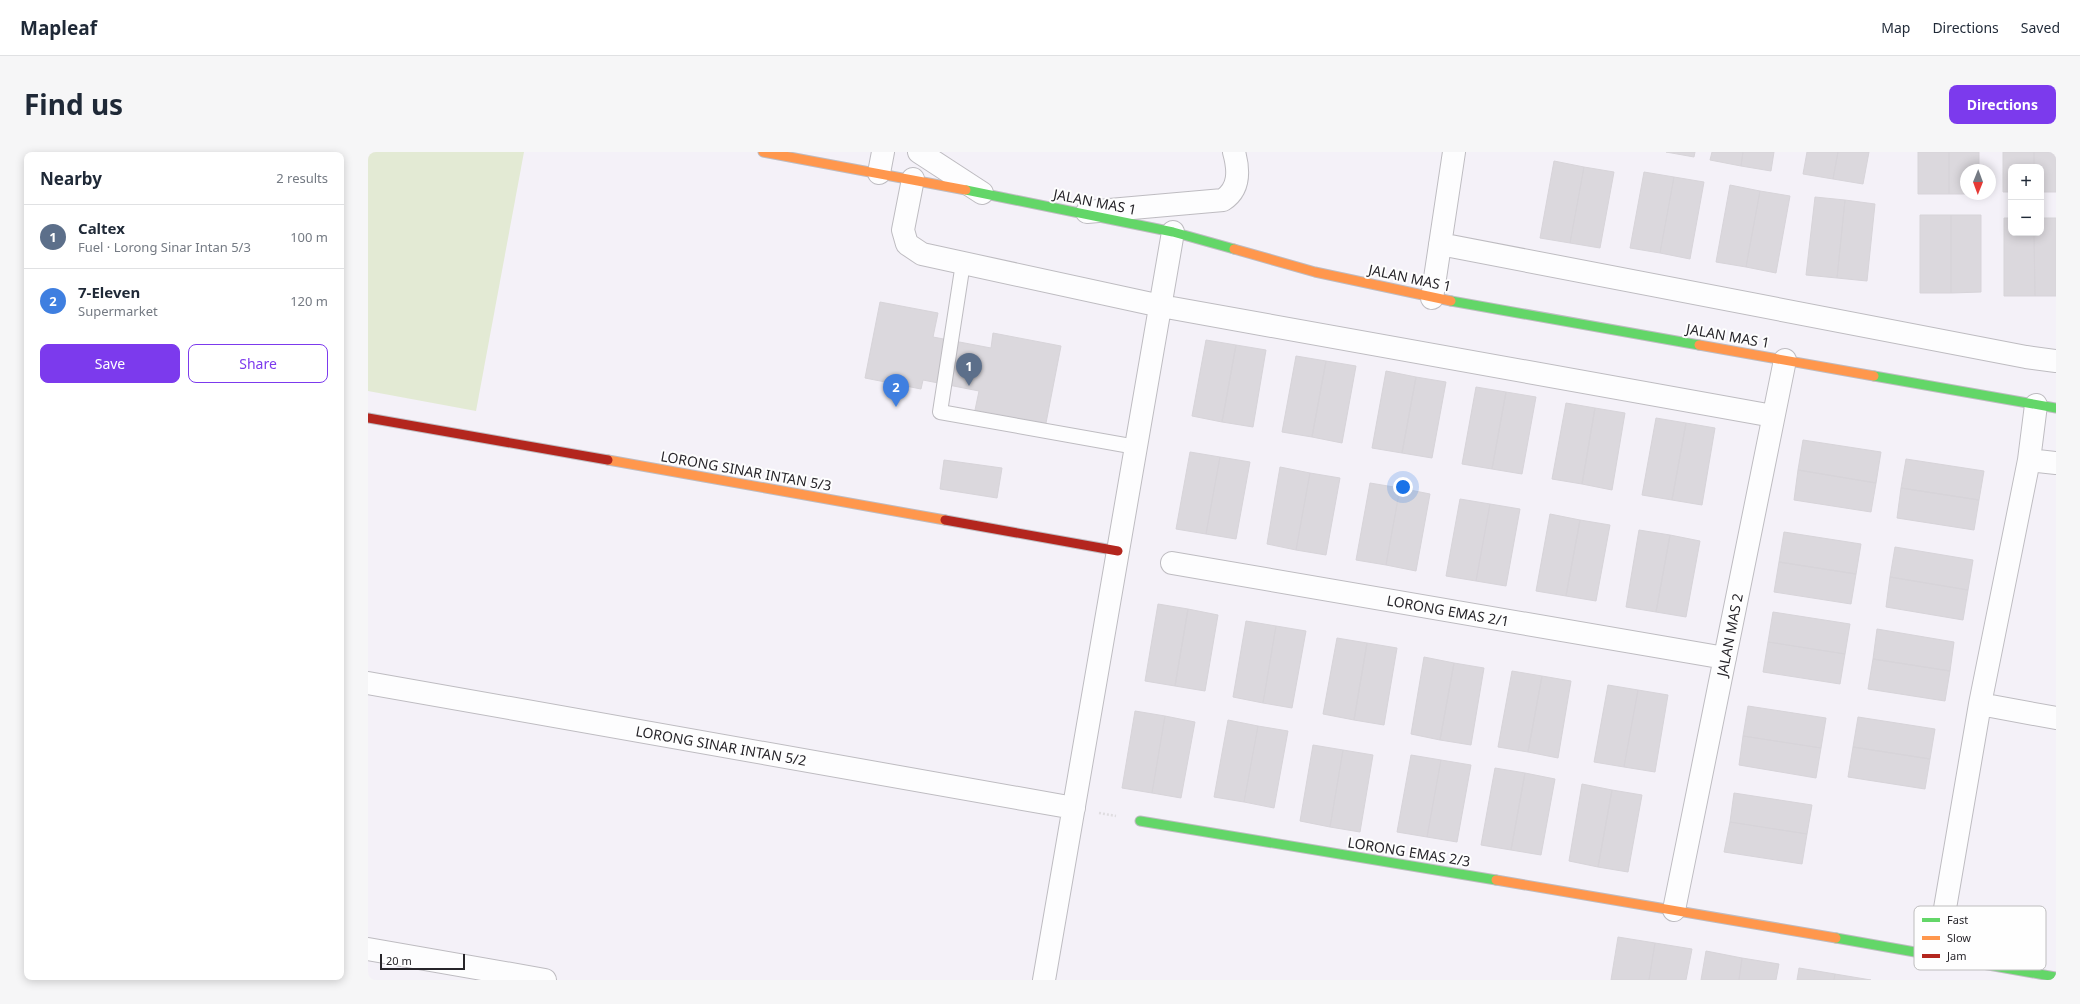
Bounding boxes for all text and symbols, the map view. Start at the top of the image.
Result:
text: Mapleaf [20,15,97,41]
text: Map [1881,18,1910,37]
text: Directions [1932,18,1999,37]
text: Saved [2021,18,2060,37]
text: Find us [24,85,123,123]
button: Directions [1949,85,2056,124]
north arrow [1960,164,1996,200]
map controls [2008,164,2044,236]
button: + [2008,164,2044,200]
text: Nearby [40,167,102,190]
text: 2 results [276,169,328,187]
street label: JALAN MAS 1 [1050,184,1138,219]
button: − [2008,200,2044,236]
text: Caltex [78,218,125,238]
text: 1 [49,228,57,246]
text: 100 m [290,228,328,246]
text: Fuel · Lorong Sinar Intan 5/3 [78,238,251,256]
street label: JALAN MAS 1 [1365,259,1453,296]
text: 7-Eleven [78,282,140,302]
text: 2 [49,292,57,310]
text: 120 m [290,292,328,310]
text: Supermarket [78,302,158,320]
street label: JALAN MAS 1 [1683,318,1771,352]
button: Save [40,344,180,383]
button: Share [188,344,328,383]
pin: 1 [956,353,982,386]
pin: 2 [883,374,909,407]
street label: LORONG SINAR INTAN 5/3 [659,446,833,495]
your location [1393,477,1413,497]
street label: LORONG EMAS 2/1 [1385,590,1511,631]
street label: JALAN MAS 2 [1712,592,1747,680]
street label: LORONG SINAR INTAN 5/2 [634,721,808,770]
street label: LORONG EMAS 2/3 [1346,832,1472,871]
legend [1914,906,2046,970]
text: Fast [1947,912,1968,927]
text: Slow [1947,930,1971,945]
text: Jam [1946,948,1966,963]
scale bar [380,952,465,971]
text: 20 m [386,953,412,968]

